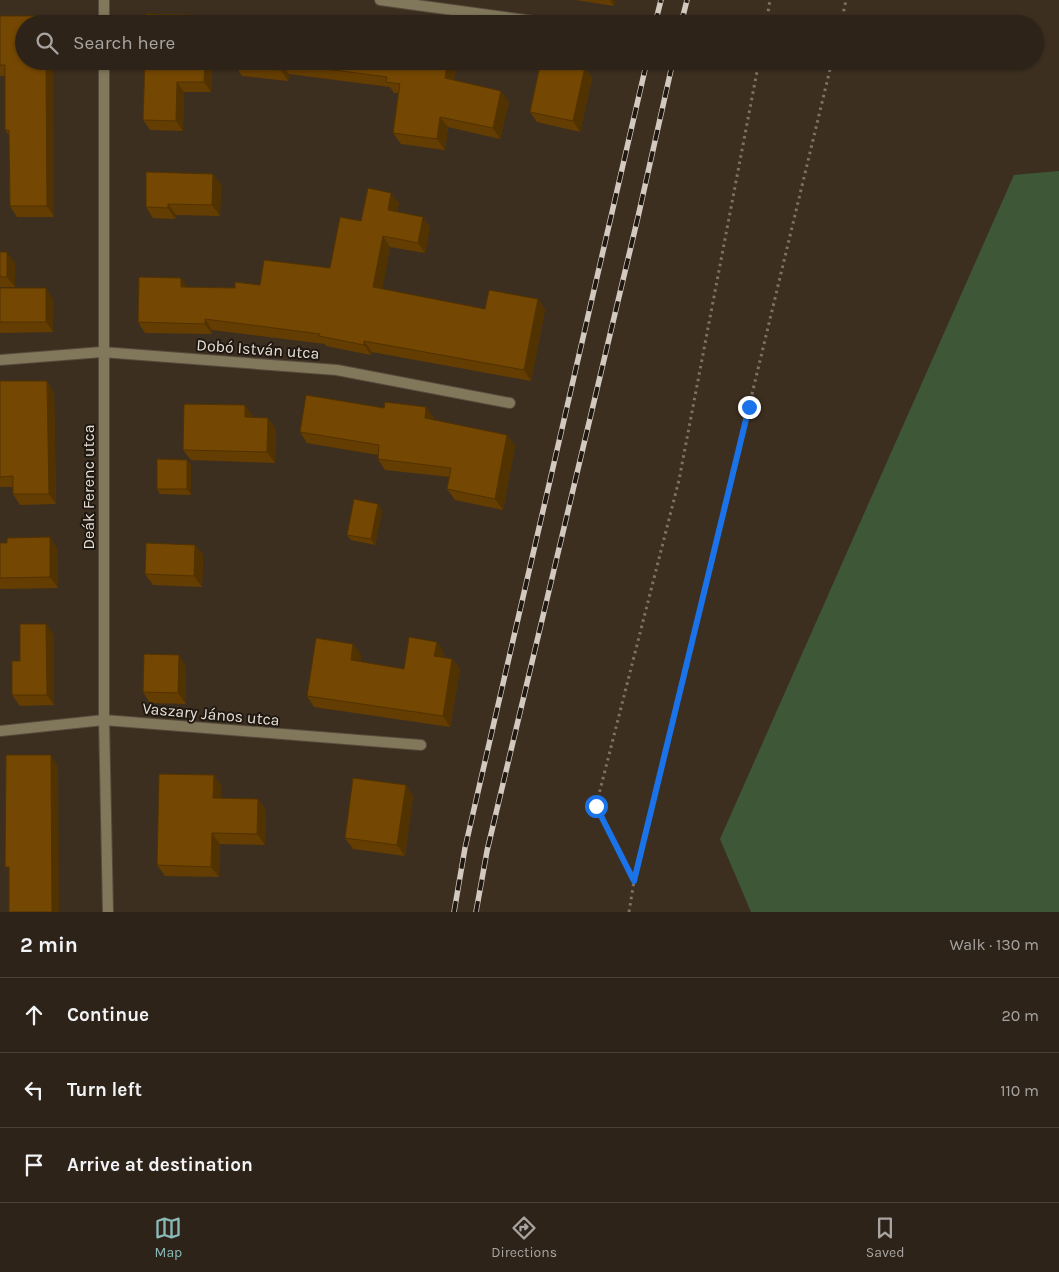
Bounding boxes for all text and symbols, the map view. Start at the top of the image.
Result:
search box [15,15,1044,70]
icon: search [33,29,61,57]
text: Search here [73,32,175,54]
street label: Dobó István utca [196,335,320,363]
route end [738,396,761,419]
street label: Deák Ferenc utca [79,424,98,550]
street label: Vaszary János utca [142,699,280,729]
route start [585,795,608,818]
text: 2 min [20,933,78,957]
text: Walk · 130 m [949,935,1039,954]
icon: ahead [20,1001,48,1029]
text: Continue [67,1004,149,1026]
text: 20 m [1001,1006,1039,1025]
icon: left [20,1076,48,1104]
text: Turn left [67,1079,142,1101]
text: 110 m [1000,1081,1039,1100]
icon: arrive [20,1151,48,1179]
text: Arrive at destination [67,1154,253,1176]
tab: Map [154,1214,182,1261]
tab: Directions [491,1214,557,1261]
tab: Saved [866,1214,905,1261]

